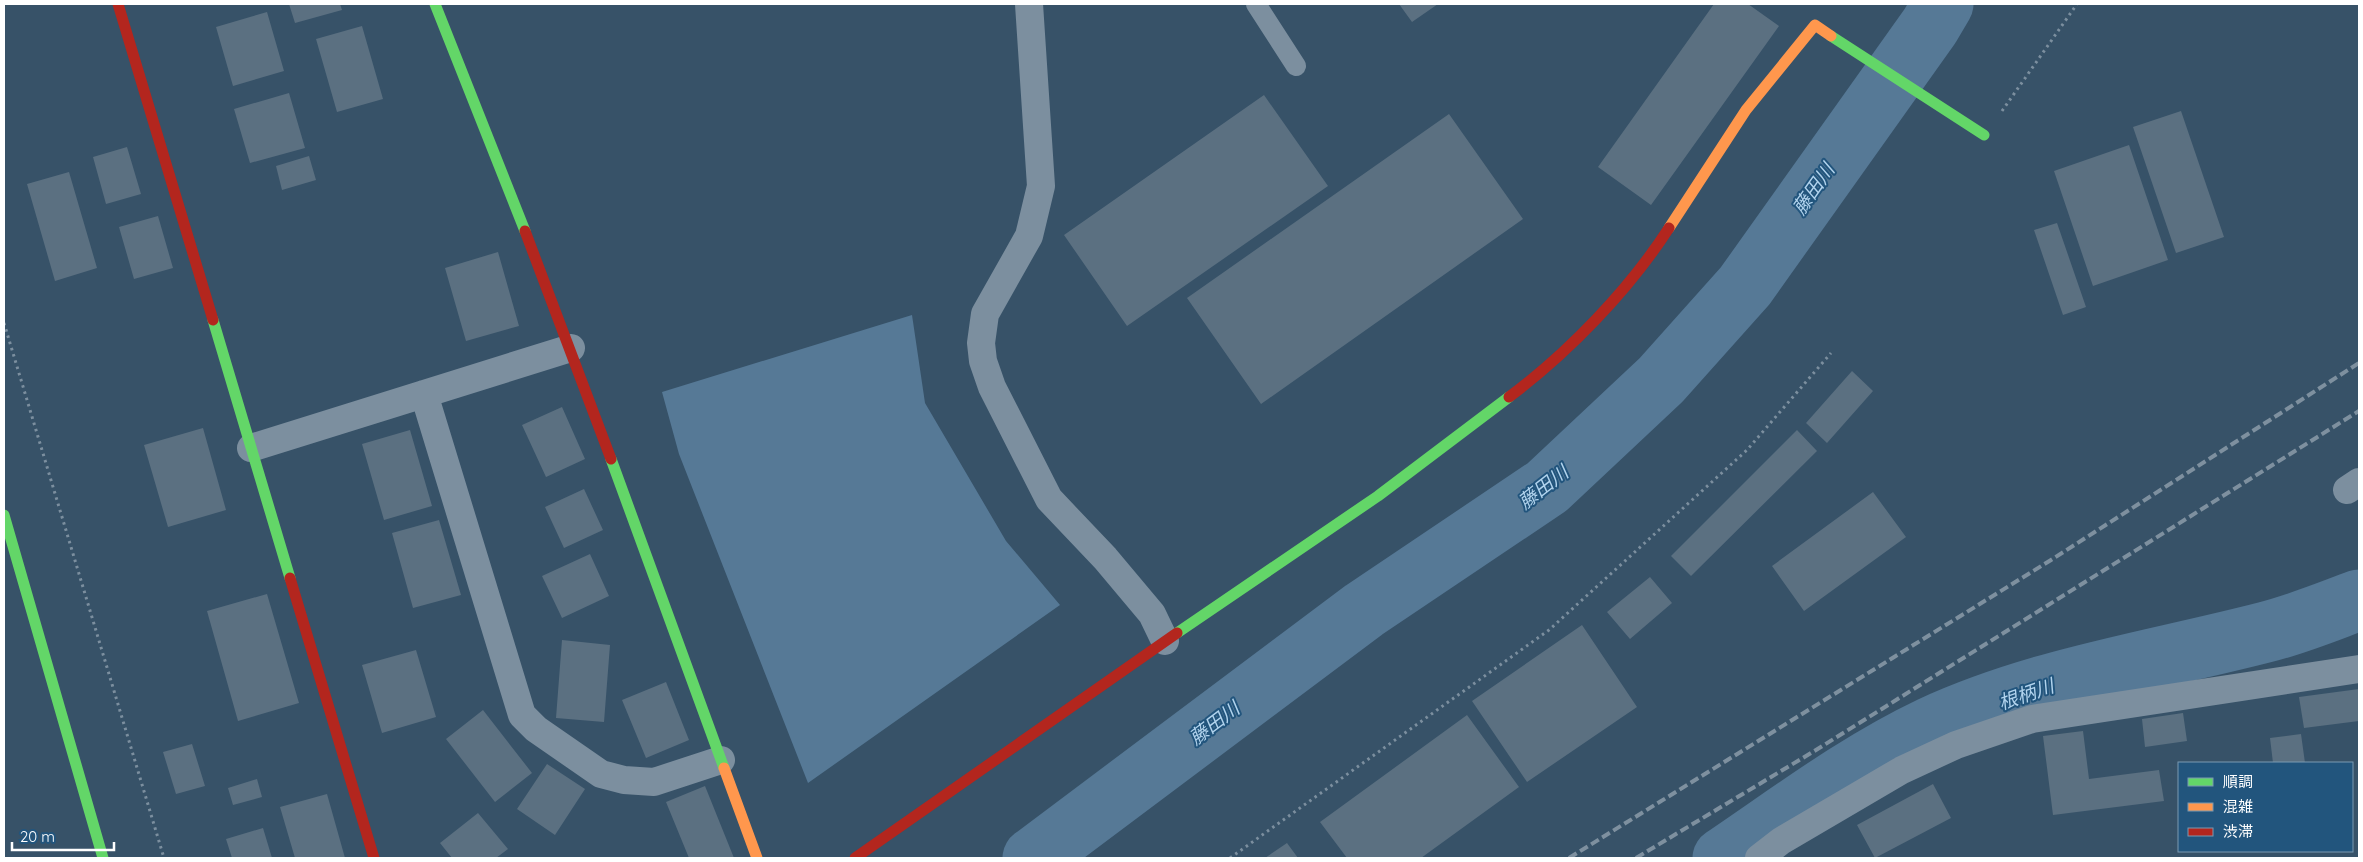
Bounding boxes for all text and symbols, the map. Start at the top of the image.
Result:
water label: 藤田川 [1787,157,1840,219]
water label: 藤田川 [1513,459,1574,514]
water label: 根柄川 [1995,673,2059,715]
water label: 藤田川 [1184,695,1246,750]
legend [2178,762,2353,852]
text: 順調 [2223,772,2253,791]
text: 混雑 [2223,797,2253,816]
scale bar [12,820,115,852]
text: 渋滞 [2223,822,2253,841]
text: 20 m [20,827,55,846]

